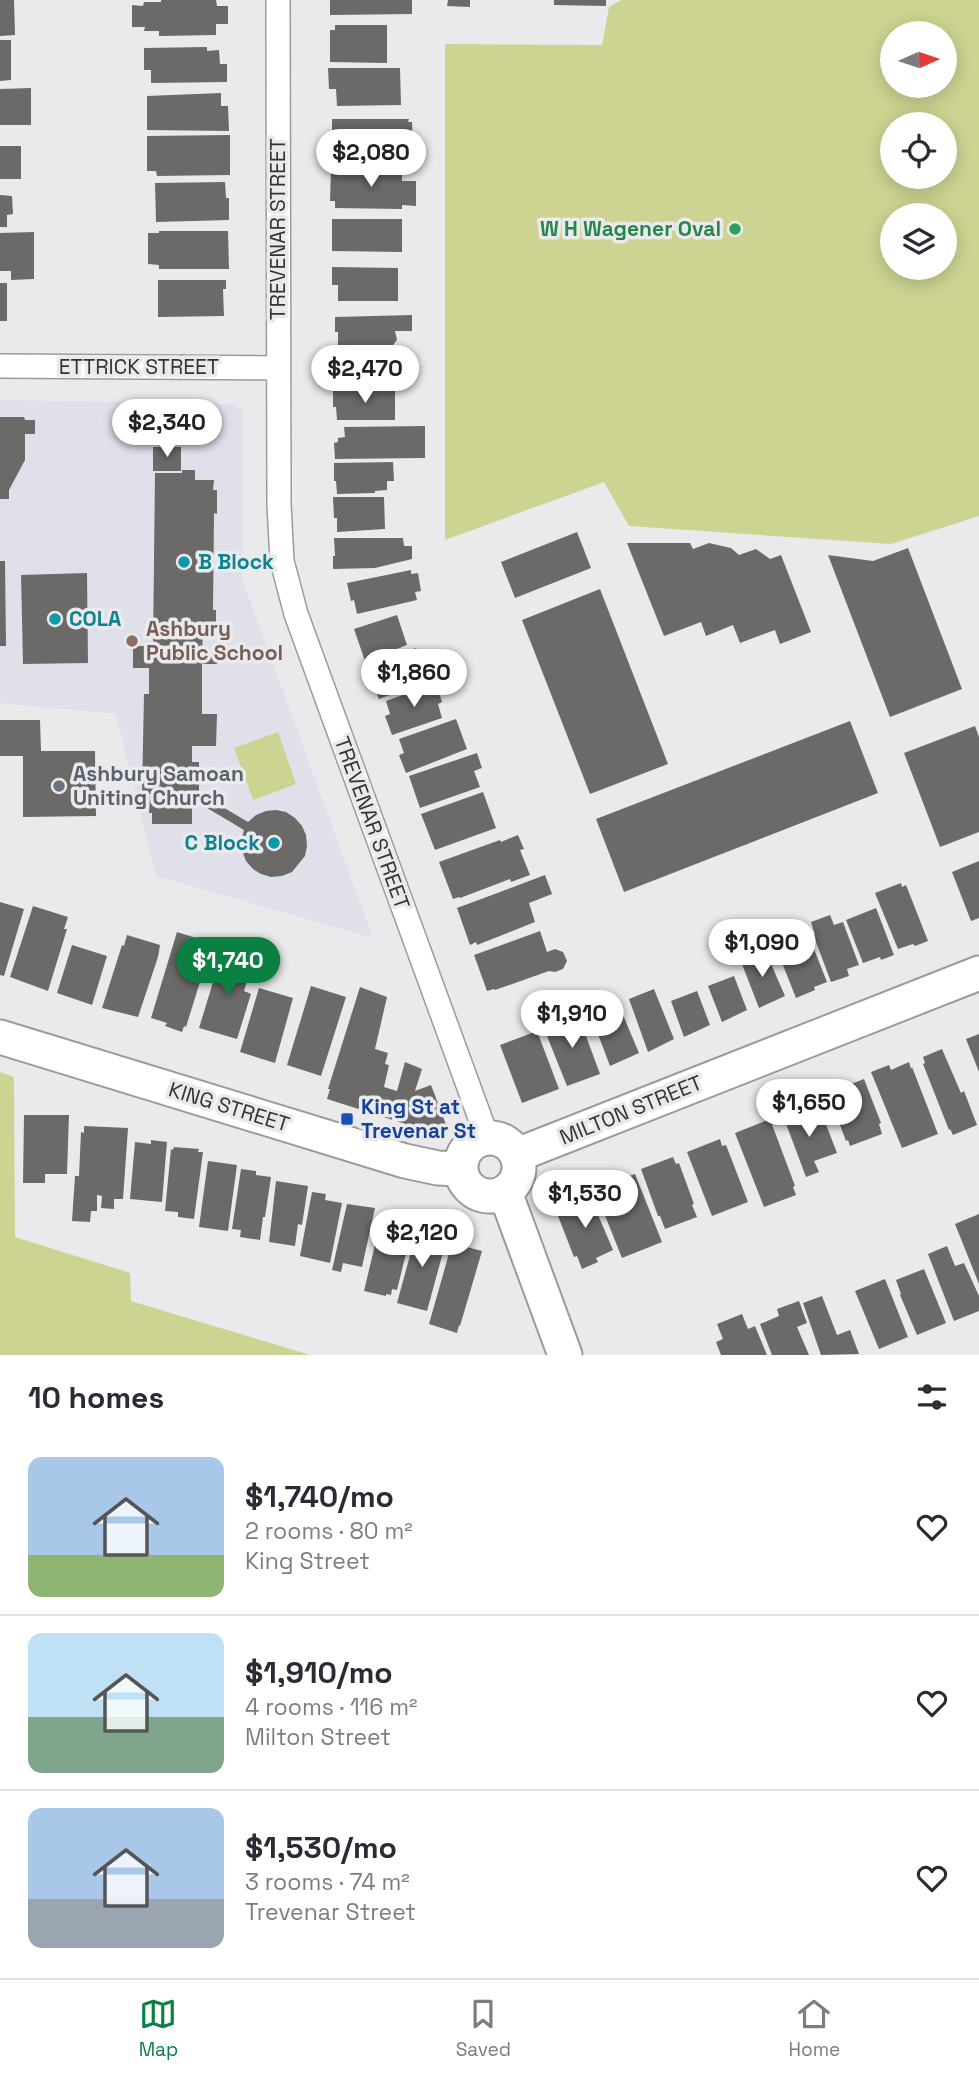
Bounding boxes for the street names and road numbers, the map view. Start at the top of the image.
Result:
street label: TREVENAR STREET [264,138,291,320]
street label: ETTRICK STREET [59,353,219,380]
street label: TREVENAR STREET [329,733,416,913]
street label: MILTON STREET [555,1069,706,1150]
street label: KING STREET [165,1075,293,1138]

